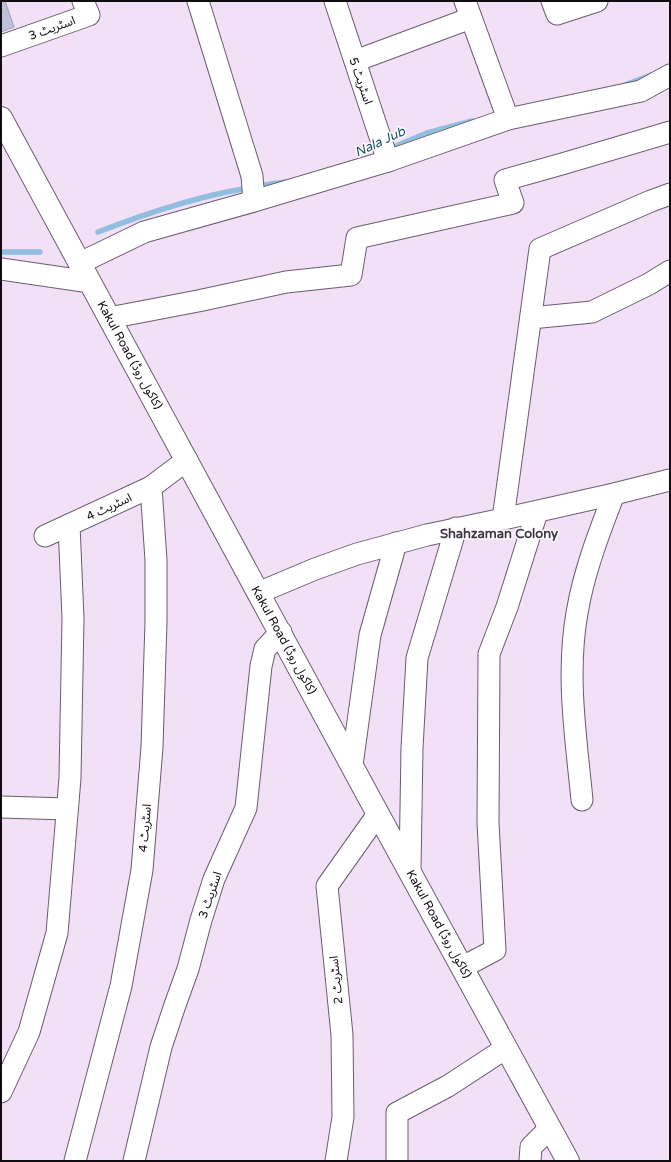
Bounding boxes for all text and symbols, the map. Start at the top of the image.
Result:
street label: اسٹریٹ 3 [27,13,77,43]
street label: اسٹریٹ 5 [346,56,376,106]
water label: Nala Jub [352,123,408,161]
street label: Kakul Road (کاکول روڈ) [94,298,166,412]
street label: اسٹریٹ 4 [84,490,134,524]
district label: Shahzaman Colony [440,526,558,542]
street label: Kakul Road (کاکول روڈ) [248,583,320,697]
street label: اسٹریٹ 4 [136,803,154,853]
street label: Kakul Road (کاکول روڈ) [403,867,475,981]
street label: اسٹریٹ 3 [195,870,225,920]
street label: اسٹریٹ 2 [326,955,346,1005]

